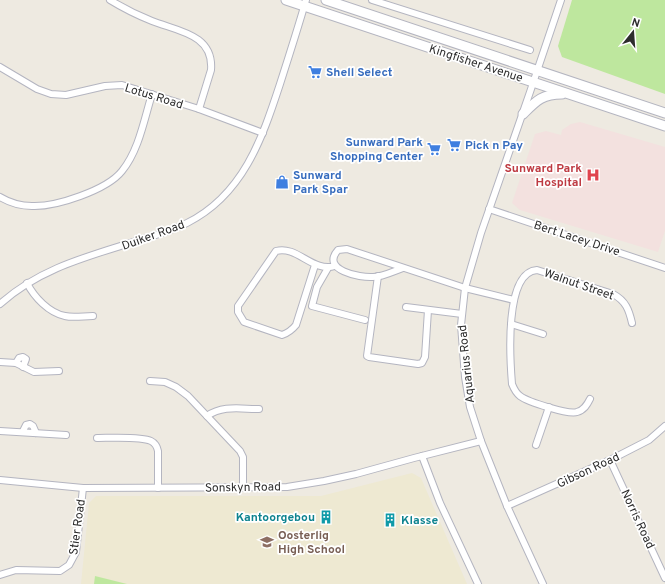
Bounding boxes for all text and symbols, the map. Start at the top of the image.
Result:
north arrow [613,12,653,52]
text: N [630,16,641,31]
street label: Kingfisher Avenue [427,41,525,87]
supermarket icon: Shell Select [307,64,323,80]
place label: Shell Select [326,65,393,81]
street label: Lotus Road [122,80,185,113]
place label: Sunward Park Shopping Center [330,135,423,165]
supermarket icon: Pick n Pay [446,137,462,153]
place label: Pick n Pay [465,138,523,154]
supermarket icon: Sunward Park Shopping Center [426,141,442,157]
place label: Sunward Park Hospital [504,161,582,191]
hospital icon: Sunward Park Hospital [585,167,601,183]
place label: Sunward Park Spar [293,168,348,198]
shop icon: Sunward Park Spar [274,174,290,190]
street label: Duiker Road [120,217,187,255]
street label: Bert Lacey Drive [531,217,622,260]
street label: Walnut Street [541,265,616,304]
street label: Aquarius Road [455,324,479,404]
street label: Gibson Road [554,449,622,492]
street label: Sonskyn Road [205,479,281,497]
street label: Norris Road [616,487,658,552]
street label: Stier Road [66,498,90,556]
building icon: Kantoorgebou [318,509,334,525]
place label: Kantoorgebou [236,510,315,526]
building icon: Klasse [382,512,398,528]
place label: Klasse [401,513,438,529]
place label: Oosterlig High School [278,528,345,558]
school or university icon: Oosterlig High School [259,534,275,550]

